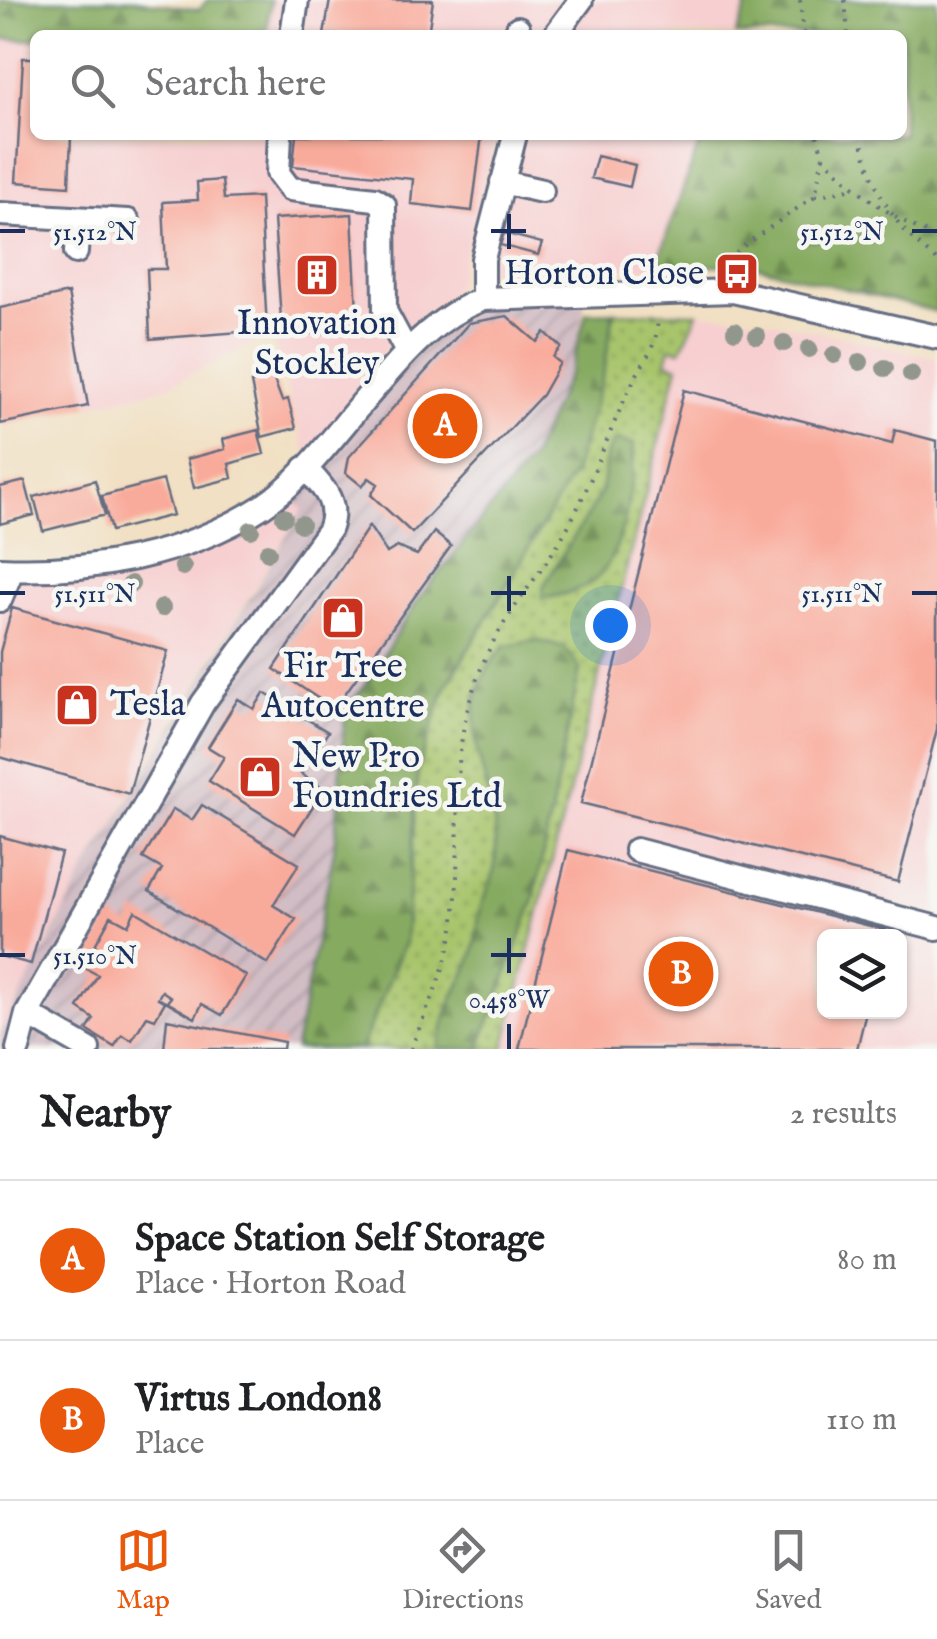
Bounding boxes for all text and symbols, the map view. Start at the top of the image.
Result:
search box [30,30,907,140]
icon: search [65,58,120,113]
text: Search here [145,61,326,109]
text: 51.512°N [53,217,137,249]
text: 51.512°N [800,217,884,249]
bus stop icon: Horton Close [714,251,760,297]
building icon: Innovation Stockley [294,252,340,298]
place label: Horton Close [504,252,704,297]
place label: Innovation Stockley [237,302,397,387]
pin: A [412,388,478,464]
text: 51.511°N [55,579,135,611]
text: 51.511°N [802,579,882,611]
shop icon: Fir Tree Autocentre [320,595,366,641]
your location [585,600,636,651]
place label: Fir Tree Autocentre [260,645,425,730]
shop icon: Tesla [54,682,100,728]
place label: Tesla [110,683,186,728]
place label: New Pro Foundries Ltd [292,735,502,820]
shop icon: New Pro Foundries Ltd [237,754,283,800]
map controls [817,929,907,1019]
button: layers [817,929,907,1019]
pin: B [648,936,714,1012]
text: 51.510°N [53,941,137,973]
text: 0.458°W [469,985,550,1017]
text: Nearby [40,1088,171,1141]
text: 2 results [790,1094,897,1135]
text: Space Station Self Storage [135,1216,545,1264]
text: A [62,1240,83,1281]
text: 80 m [837,1240,897,1281]
text: Place · Horton Road [135,1264,406,1305]
text: Virtus London8 [135,1376,382,1424]
text: B [62,1400,83,1441]
text: 110 m [826,1400,897,1441]
text: Place [135,1424,205,1465]
tab: Map [116,1523,171,1618]
tab: Directions [402,1523,524,1618]
tab: Saved [755,1523,821,1618]

